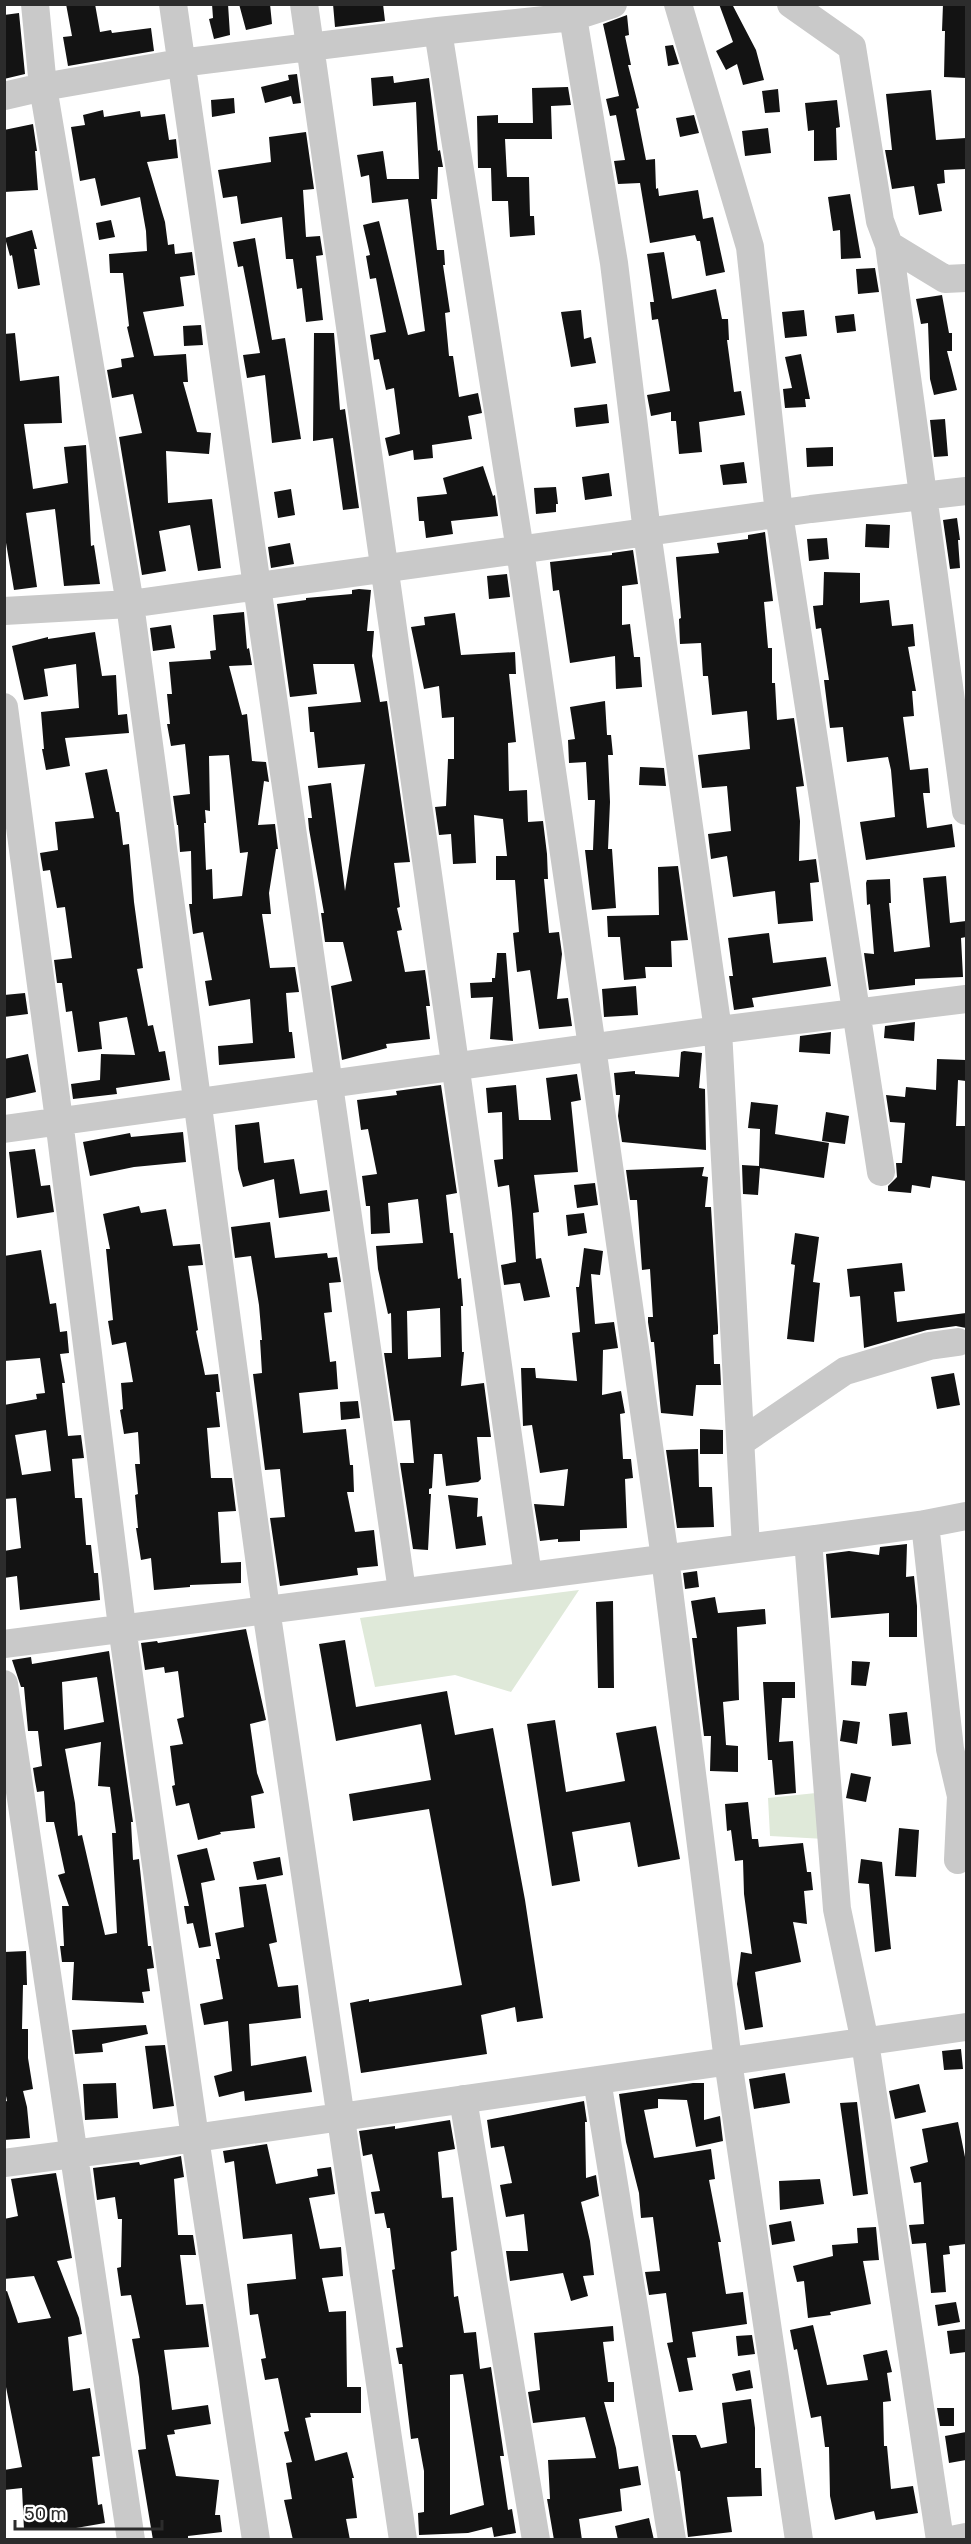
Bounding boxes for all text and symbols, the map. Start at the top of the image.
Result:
scale bar [15,2493,162,2531]
text: 50 m [24,2503,67,2525]

